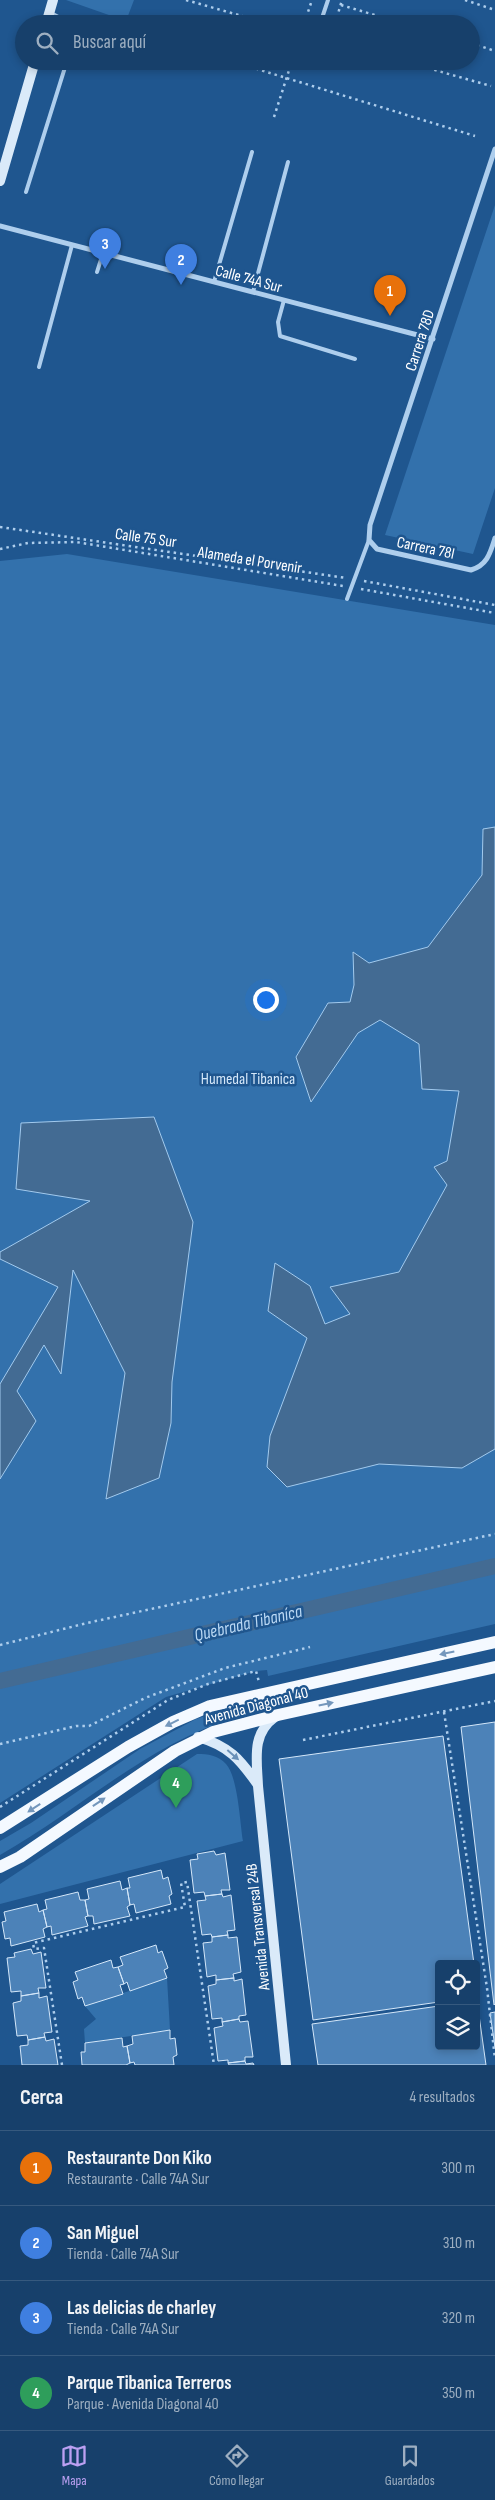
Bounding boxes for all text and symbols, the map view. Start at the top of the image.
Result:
search box [15,15,480,70]
icon: search [33,29,61,57]
text: Buscar aquí [73,31,146,54]
pin: 3 [89,228,121,269]
pin: 2 [165,244,197,285]
street label: Calle 74A Sur [213,261,284,298]
pin: 1 [374,275,406,316]
street label: Carrera 78D [402,307,439,373]
street label: Calle 75 Sur [114,525,178,552]
street label: Carrera 78I [395,533,456,564]
street label: Alameda el Porvenir [195,543,304,578]
your location [253,987,279,1013]
park label: Humedal Tibanica [201,1070,295,1089]
water label: Quebrada Tibaníca [192,1601,305,1646]
one-way arrow [440,1649,455,1657]
street label: Avenida Diagonal 40 [201,1683,310,1730]
one-way arrow [318,1700,334,1708]
one-way arrow [165,1719,179,1727]
one-way arrow [227,1749,239,1761]
pin: 4 [160,1767,192,1808]
one-way arrow [93,1798,106,1807]
one-way arrow [27,1803,40,1813]
street label: Avenida Transversal 24B [242,1863,275,1992]
map controls [435,1960,480,2050]
button: locate [435,1960,480,2005]
button: layers [435,2005,480,2050]
text: Cerca [20,2085,63,2110]
text: 4 resultados [410,2088,475,2107]
text: Restaurante Don Kiko [67,2147,212,2170]
text: 1 [33,2159,39,2178]
text: 300 m [441,2159,475,2178]
text: Restaurante · Calle 74A Sur [67,2170,209,2189]
text: San Miguel [67,2222,139,2245]
text: 2 [32,2234,40,2253]
text: 310 m [443,2234,475,2253]
text: Tienda · Calle 74A Sur [67,2245,179,2264]
text: Las delicias de charley [67,2297,216,2320]
text: 3 [32,2309,40,2328]
text: 320 m [442,2309,475,2328]
text: Tienda · Calle 74A Sur [67,2320,179,2339]
text: Parque Tibanica Terreros [67,2372,232,2395]
text: 4 [32,2384,40,2403]
text: 350 m [442,2384,475,2403]
text: Parque · Avenida Diagonal 40 [67,2395,219,2414]
tab: Mapa [60,2442,88,2489]
tab: Cómo llegar [209,2442,264,2489]
tab: Guardados [385,2442,435,2489]

